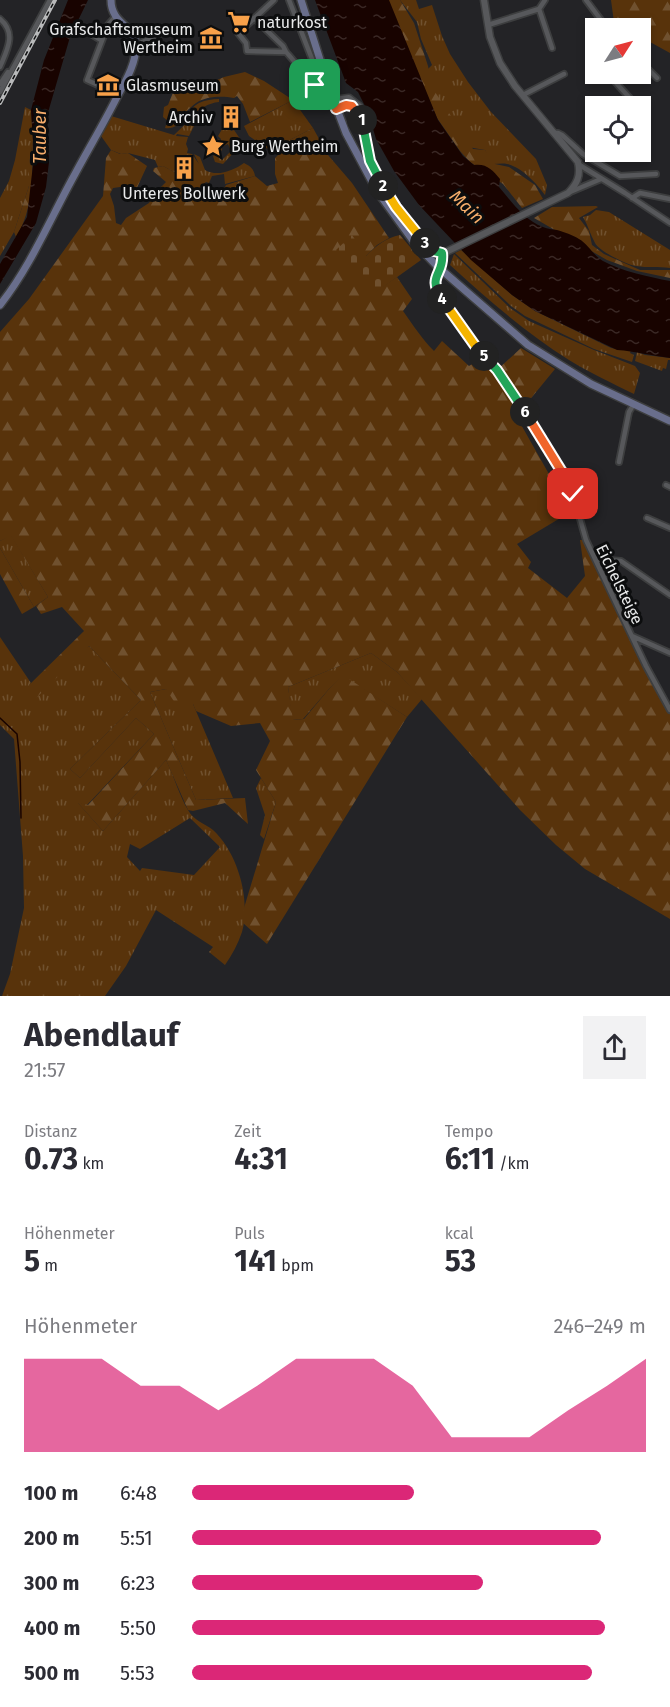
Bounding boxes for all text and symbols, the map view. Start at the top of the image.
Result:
supermarket icon: naturkost [226,9,252,35]
place label: naturkost [257,13,327,32]
north arrow [585,18,651,84]
map controls [585,18,651,162]
place label: Grafschaftsmuseum Wertheim [49,20,193,57]
museum icon: Grafschaftsmuseum Wertheim [198,25,224,51]
pin [289,59,340,110]
icon: arrive [298,68,331,101]
museum icon: Glasmuseum [95,72,121,98]
place label: Glasmuseum [126,76,219,95]
button: locate [585,96,651,162]
building icon: Archiv [218,104,244,130]
pin: 1 [347,105,377,135]
water label: Tauber [29,107,51,164]
place label: Archiv [169,108,213,127]
text: 1 [358,110,366,129]
place icon: Burg Wertheim [200,133,226,159]
place label: Burg Wertheim [231,137,339,156]
building icon: Unteres Bollwerk [171,155,197,181]
pin: 2 [368,171,398,201]
text: 2 [379,176,387,195]
place label: Unteres Bollwerk [122,184,246,203]
water label: Main [445,185,489,229]
pin: 3 [410,228,440,258]
text: 3 [421,233,429,252]
pin: 4 [427,284,457,314]
text: 4 [437,289,447,308]
pin: 5 [469,341,499,371]
text: 5 [480,346,488,365]
pin: 6 [510,397,540,427]
text: 6 [520,402,530,421]
pin [547,468,598,519]
icon: check [556,477,589,510]
street label: Eichelsteige [592,541,647,627]
text: Abendlauf [24,1015,179,1055]
button: share [583,1016,646,1079]
text: 21:57 [24,1058,65,1082]
text: Distanz [24,1122,77,1141]
text: Zeit [234,1122,261,1141]
text: Tempo [445,1122,493,1141]
text: 0.73 [24,1141,78,1177]
text: 4:31 [234,1141,288,1177]
text: 6:11 [445,1141,495,1177]
text: km [78,1154,104,1173]
text: /km [495,1154,530,1173]
text: Höhenmeter [24,1224,115,1243]
text: Puls [234,1224,265,1243]
text: kcal [445,1224,473,1243]
text: 5 [24,1243,40,1279]
text: 141 [234,1243,277,1279]
text: 53 [445,1243,476,1279]
text: m [40,1256,58,1275]
text: bpm [277,1256,314,1275]
text: Höhenmeter [24,1314,137,1338]
text: 246–249 m [554,1314,646,1338]
text: 100 m [24,1481,78,1505]
text: 6:48 [120,1481,157,1505]
text: 200 m [24,1526,79,1550]
text: 5:51 [120,1526,153,1550]
text: 300 m [24,1571,79,1595]
text: 6:23 [120,1571,155,1595]
text: 400 m [24,1616,80,1640]
text: 5:50 [120,1616,156,1640]
text: 500 m [24,1661,80,1685]
text: 5:53 [120,1661,155,1685]

